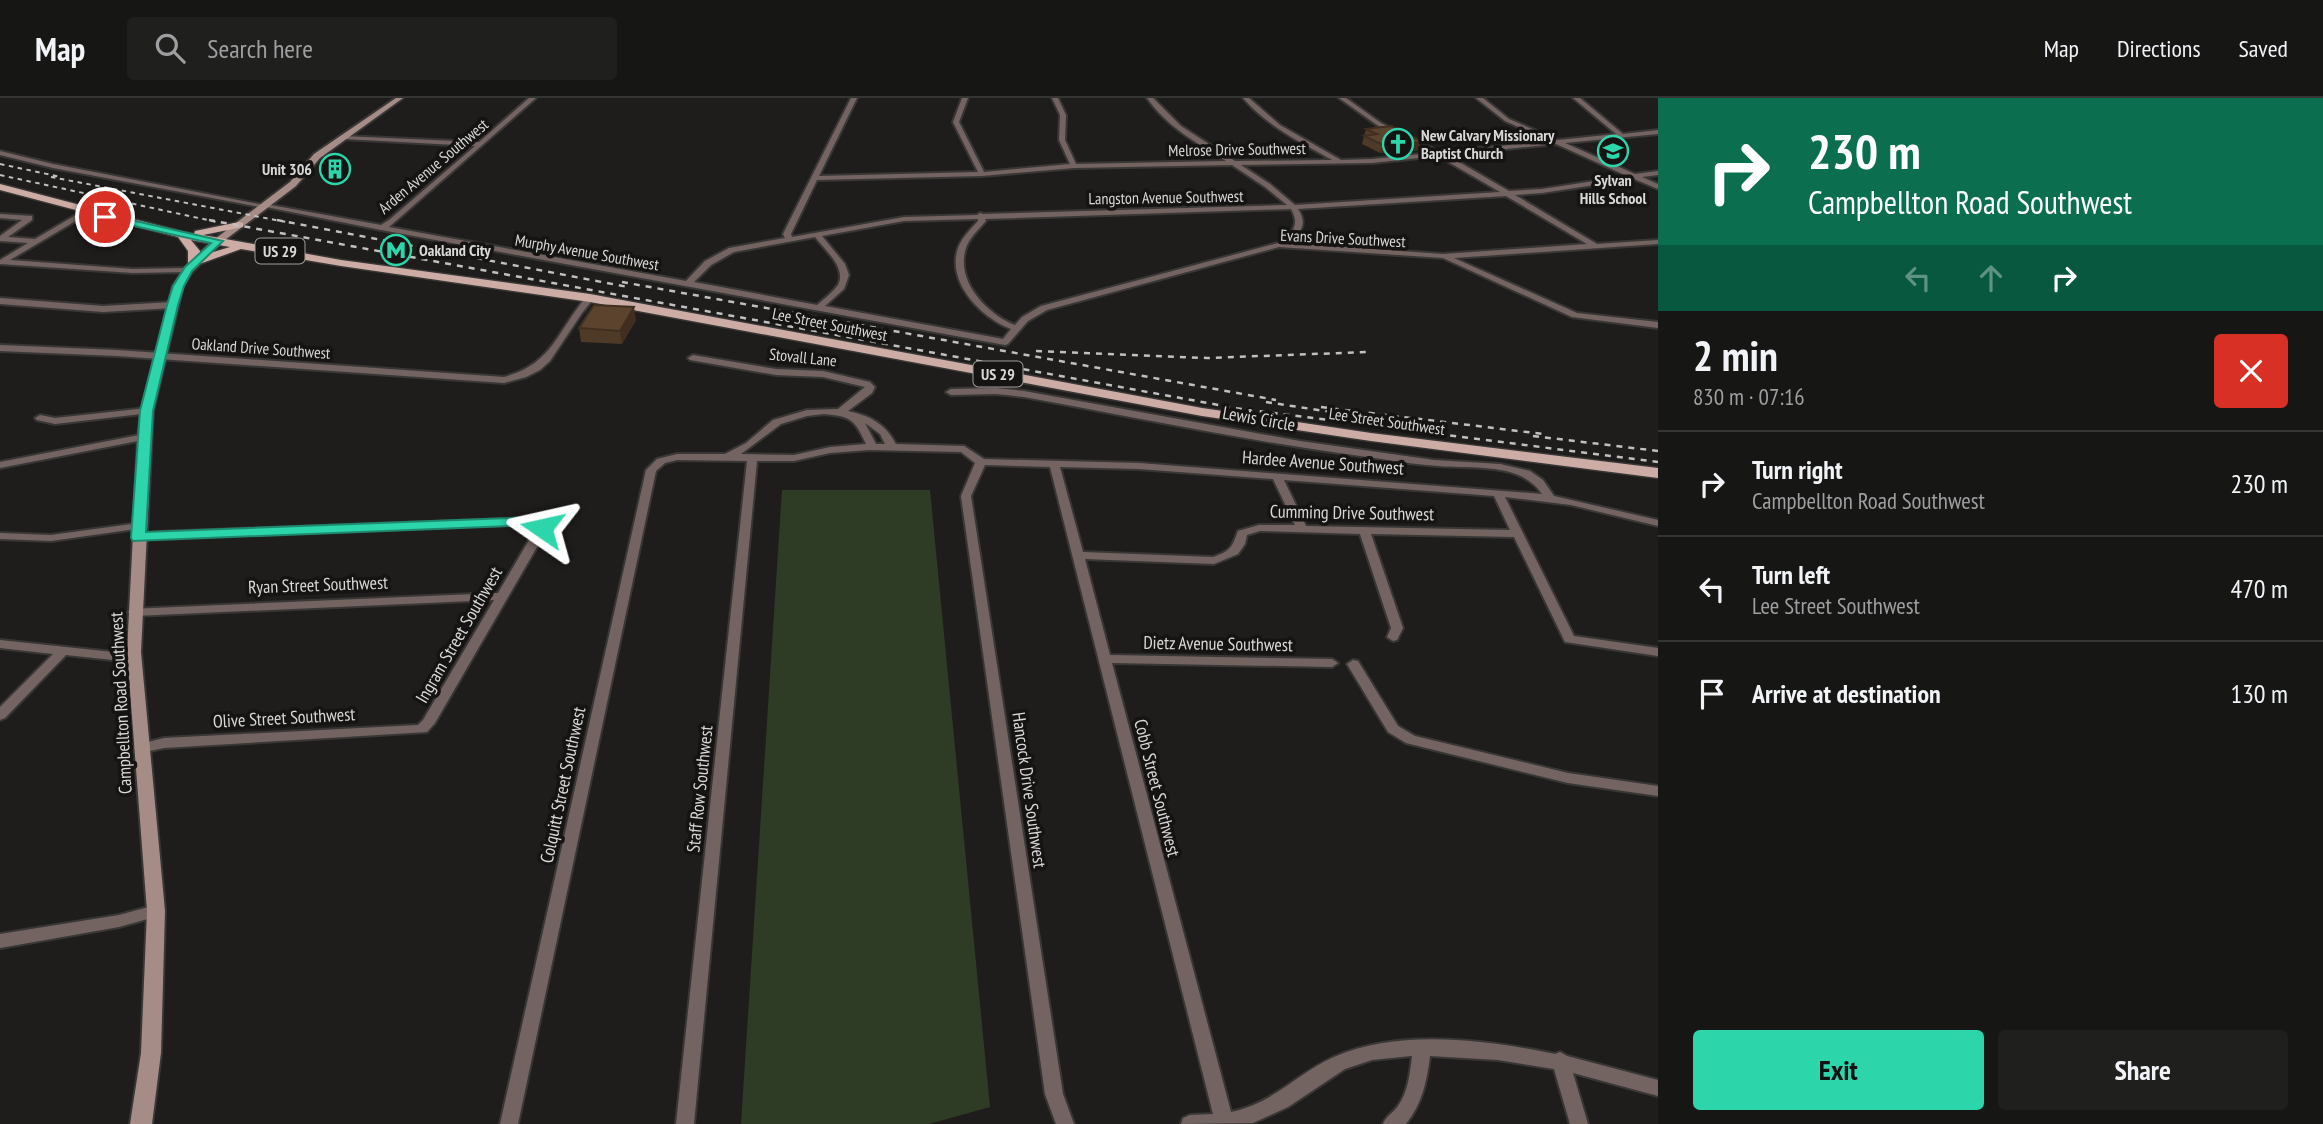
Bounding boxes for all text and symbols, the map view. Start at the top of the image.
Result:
search box [127,17,617,80]
text: Map [35,27,85,70]
icon: search [151,29,189,67]
text: Search here [207,32,313,65]
text: Map [2044,33,2079,64]
text: Directions [2117,33,2201,64]
text: Saved [2239,33,2288,64]
street label: Arden Avenue Southwest [374,114,492,218]
text: 230 m [1808,119,1921,183]
place label: New Calvary Missionary Baptist Church [1421,125,1555,163]
icon: right [1693,126,1784,217]
church icon: New Calvary Missionary Baptist Church [1381,127,1415,161]
school or university icon: Sylvan Hills School [1596,134,1630,168]
street label: Melrose Drive Southwest [1168,138,1307,160]
building icon: Unit 306 [318,152,352,186]
place label: Unit 306 [262,159,312,179]
place label: Sylvan Hills School [1580,170,1646,208]
text: Campbellton Road Southwest [1808,181,2132,223]
street label: Langston Avenue Southwest [1088,186,1244,208]
pin [75,187,135,247]
icon: arrive [86,198,124,236]
street label: Evans Drive Southwest [1280,225,1407,251]
street label: Murphy Avenue Southwest [513,229,661,275]
metro station icon: Oakland City [379,233,413,267]
road number: US 29 [256,238,304,264]
place label: Oakland City [419,240,491,260]
icon: left [1899,259,1937,297]
icon: ahead [1972,259,2010,297]
icon: right [2045,259,2083,297]
street label: Lee Street Southwest [771,303,890,345]
text: 2 min [1693,328,1778,383]
street label: Oakland Drive Southwest [191,333,332,363]
button: close [2214,334,2288,408]
street label: Stovall Lane [768,344,838,370]
road number: US 29 [974,362,1023,386]
text: 830 m · 07:16 [1693,382,1805,411]
street label: Lewis Circle [1221,401,1297,436]
street label: Lee Street Southwest [1328,403,1447,439]
street label: Hardee Avenue Southwest [1241,445,1405,480]
text: Turn right [1752,453,1843,486]
icon: right [1693,465,1731,503]
text: 230 m [2230,467,2288,500]
text: Campbellton Road Southwest [1752,486,1985,515]
position arrow [505,491,579,565]
street label: Cumming Drive Southwest [1270,500,1434,525]
text: Turn left [1752,558,1830,591]
street label: Ingram Street Southwest [410,562,507,707]
icon: left [1693,570,1731,608]
street label: Ryan Street Southwest [248,571,388,598]
text: 470 m [2230,572,2288,605]
text: Lee Street Southwest [1752,591,1920,620]
street label: Campbellton Road Southwest [104,611,137,795]
street label: Dietz Avenue Southwest [1143,631,1293,656]
icon: arrive [1693,675,1731,713]
text: Arrive at destination [1752,677,1941,710]
text: 130 m [2230,677,2288,710]
street label: Olive Street Southwest [212,702,356,733]
street label: Colquitt Street Southwest [535,705,590,865]
street label: Hancock Drive Southwest [1007,711,1052,869]
street label: Cobb Street Southwest [1129,717,1186,859]
street label: Staff Row Southwest [681,724,718,854]
button: Exit [1693,1030,1984,1110]
button: Share [1998,1030,2288,1110]

